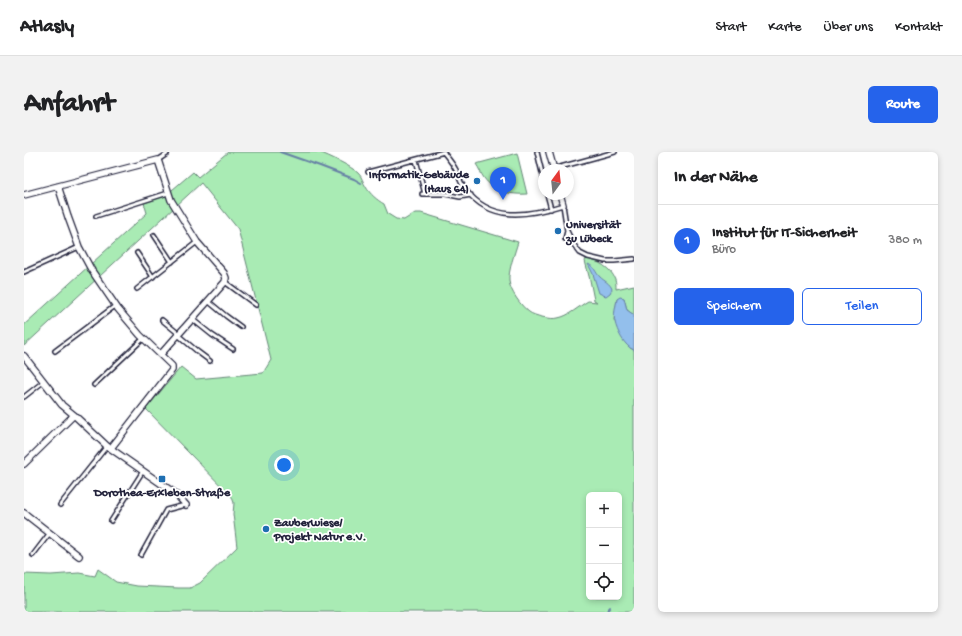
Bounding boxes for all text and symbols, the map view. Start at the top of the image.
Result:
text: Atlasly [20,16,74,39]
text: Start [716,19,746,36]
text: Karte [768,19,802,36]
text: Über uns [824,19,873,36]
text: Kontakt [895,19,942,36]
button: Route [868,86,938,123]
text: Anfahrt [24,88,114,121]
north arrow [538,164,574,200]
pin: 1 [490,167,516,200]
text: In der Nähe [674,168,757,188]
place label: Informatik-Gebäude (Haus 64) [369,169,470,197]
marker: Informatik-Gebäude (Haus 64) [472,176,482,186]
place label: Universität zu Lübeck [565,219,622,247]
text: Institut für IT-Sicherheit [712,224,857,242]
marker: Universität zu Lübeck [553,226,563,236]
text: 1 [684,233,690,248]
text: 380 m [888,233,922,248]
text: Büro [712,242,736,257]
button: Speichern [674,288,794,325]
button: Teilen [802,288,922,325]
your location [274,455,294,475]
marker: Dorothea-Erxleben-Straße [157,474,167,484]
place label: Dorothea-Erxleben-Straße [93,487,231,501]
map controls [586,492,622,600]
button: + [586,492,622,528]
place label: Zauberwiese/ Projekt Natur e.V. [273,517,366,545]
marker: Zauberwiese/ Projekt Natur e.V. [261,524,271,534]
button: − [586,528,622,564]
button: locate [586,564,622,600]

